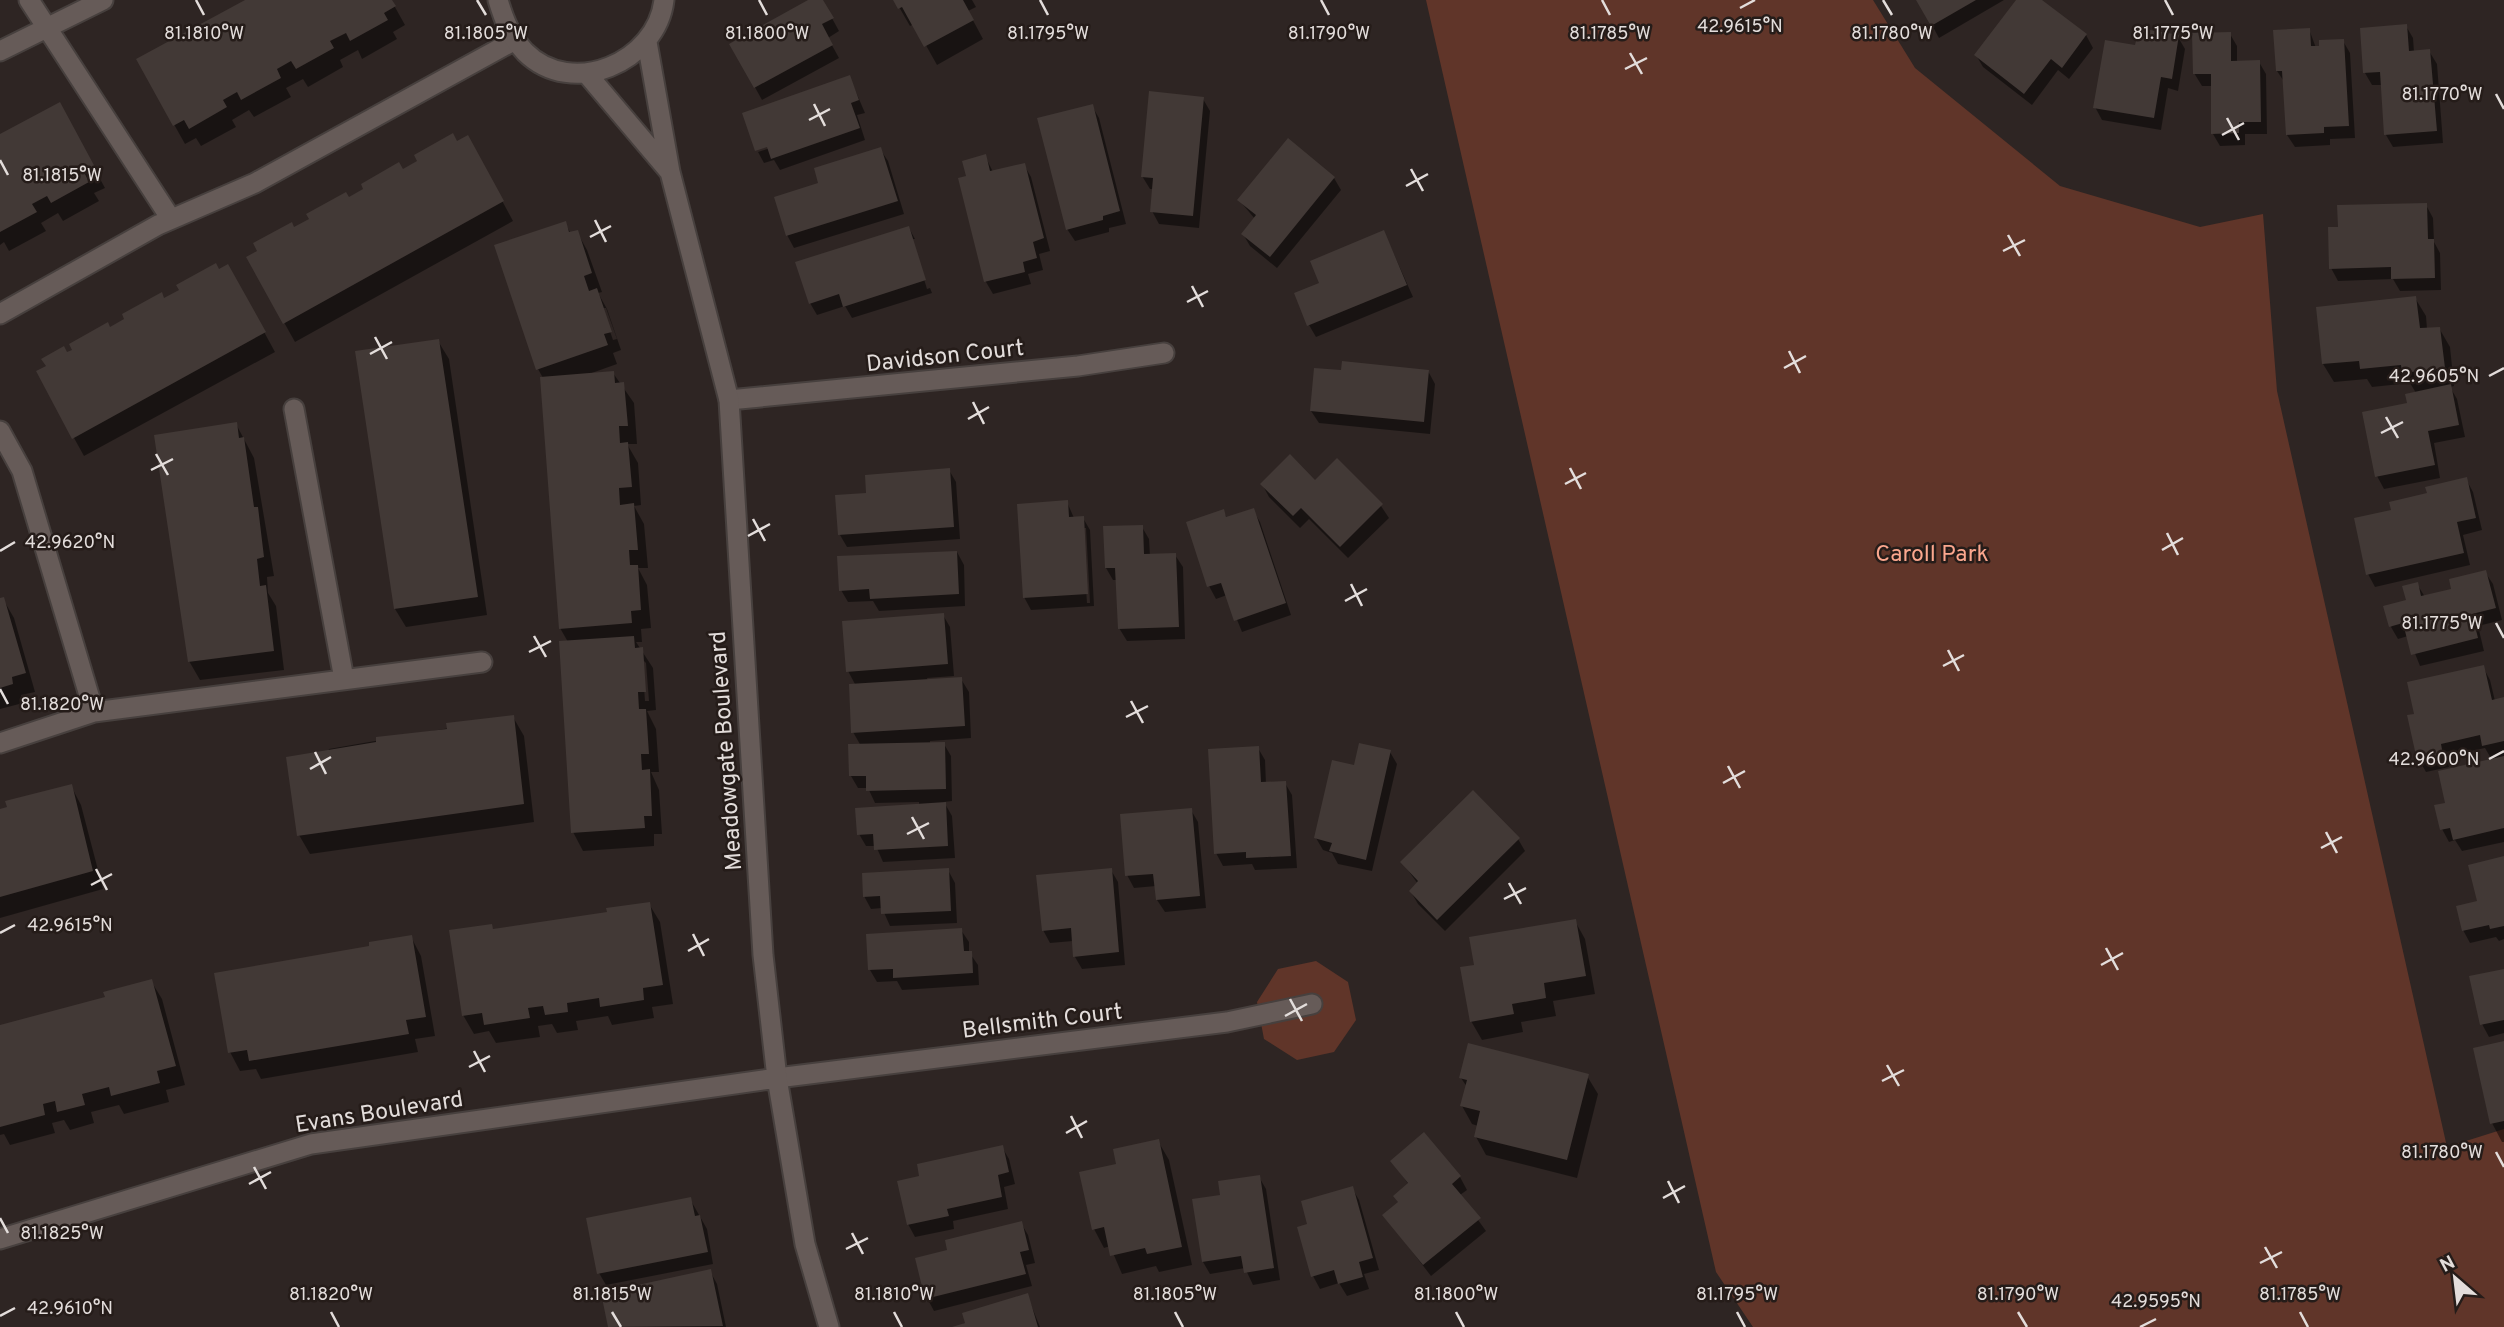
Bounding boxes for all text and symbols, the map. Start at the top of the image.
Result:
text: 42.9615°N [1697,16,1783,39]
text: 81.1810°W [164,23,244,46]
text: 81.1805°W [444,23,528,46]
text: 81.1800°W [725,23,809,46]
text: 81.1795°W [1007,23,1089,46]
text: 81.1790°W [1288,23,1370,46]
text: 81.1785°W [1569,23,1651,46]
text: 81.1780°W [1851,23,1933,46]
text: 81.1775°W [2132,23,2214,46]
text: 81.1770°W [2401,84,2483,107]
text: 81.1815°W [22,165,102,188]
street label: Davidson Court [865,335,1026,380]
text: 42.9605°N [2389,366,2479,389]
text: 42.9620°N [25,532,115,555]
park label: Caroll Park [1875,541,1989,570]
text: 81.1775°W [2401,613,2483,636]
street label: Meadowgate Boulevard [705,630,750,872]
text: 81.1820°W [20,694,104,717]
text: 42.9600°N [2389,749,2479,772]
text: 42.9615°N [27,915,113,938]
street label: Bellsmith Court [960,998,1124,1047]
street label: Evans Boulevard [293,1086,465,1141]
text: 81.1780°W [2401,1142,2483,1165]
text: 81.1825°W [20,1223,104,1246]
north arrow [2420,1243,2490,1313]
text: N [2436,1251,2460,1279]
text: 81.1820°W [289,1284,373,1307]
text: 81.1815°W [572,1284,652,1307]
text: 81.1810°W [854,1284,934,1307]
text: 81.1805°W [1133,1284,1217,1307]
text: 81.1800°W [1414,1284,1498,1307]
text: 81.1795°W [1696,1284,1778,1307]
text: 81.1790°W [1977,1284,2059,1307]
text: 81.1785°W [2259,1284,2341,1307]
text: 42.9595°N [2111,1291,2201,1314]
text: 42.9610°N [27,1298,113,1321]

